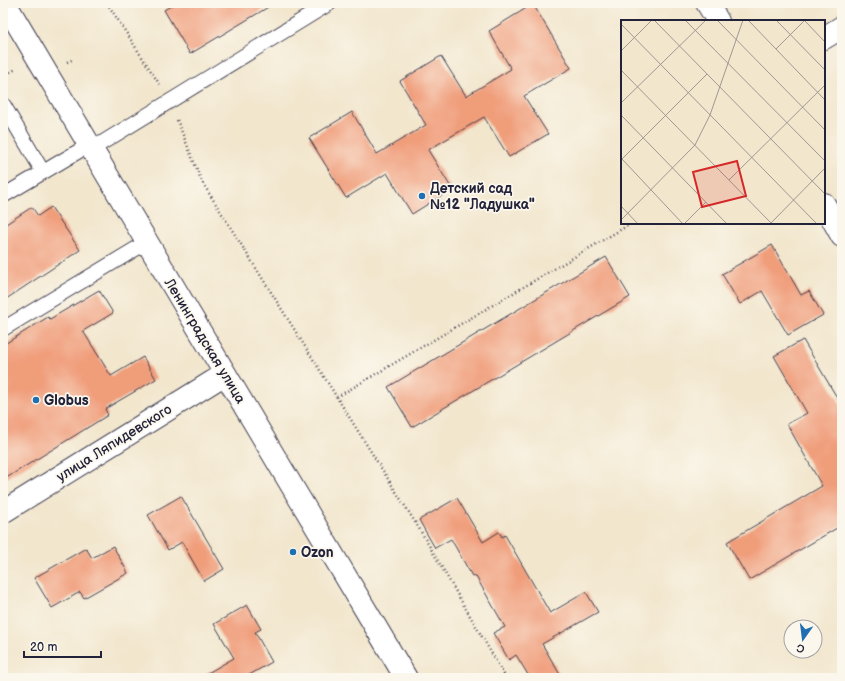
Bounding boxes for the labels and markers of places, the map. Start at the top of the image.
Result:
place label: Детский сад №12 "Ладушка" [430,180,535,213]
marker: Детский сад №12 "Ладушка" [417,191,427,201]
place label: Globus [44,392,89,409]
marker: Globus [31,395,41,405]
place label: Ozon [301,544,334,561]
marker: Ozon [288,547,298,557]

